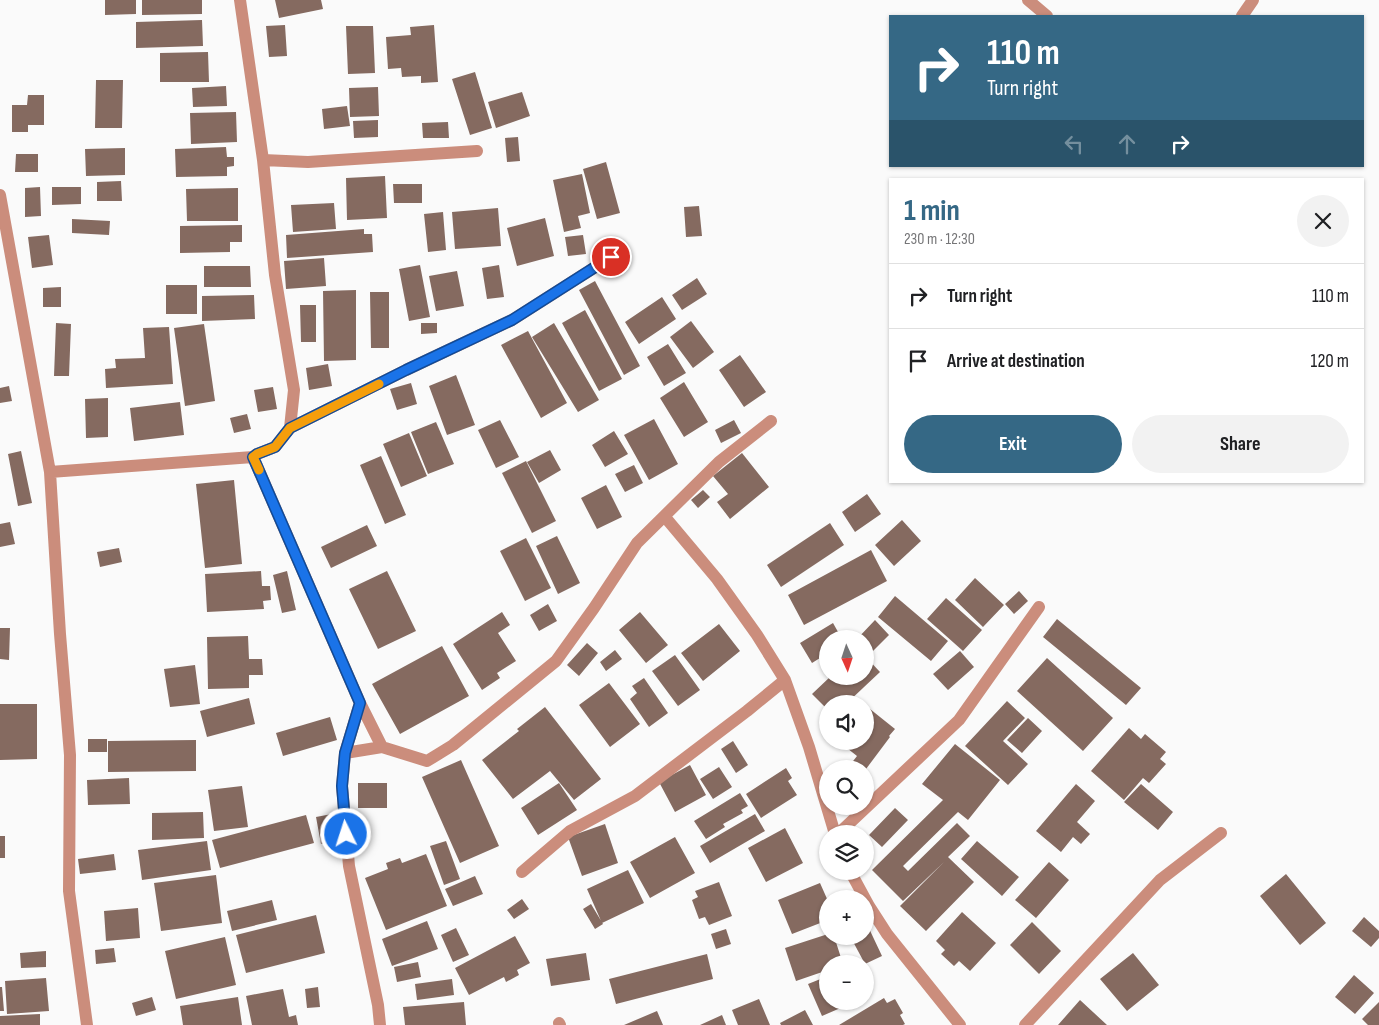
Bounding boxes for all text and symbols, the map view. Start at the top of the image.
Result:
text: 110 m [987,32,1060,75]
icon: right [904,35,969,100]
text: Turn right [987,75,1058,102]
icon: left [1060,130,1088,158]
icon: ahead [1113,130,1141,158]
icon: right [1166,130,1194,158]
text: 1 min [904,193,960,229]
button: close [1297,195,1349,247]
text: 230 m · 12:30 [904,230,975,249]
pin [590,236,632,278]
icon: arrive [597,243,625,271]
icon: right [904,282,932,310]
text: Turn right [947,285,1012,308]
text: 110 m [1312,285,1349,308]
icon: arrive [904,347,932,375]
text: Arrive at destination [947,350,1085,373]
text: 120 m [1311,350,1349,373]
button: Exit [904,415,1122,473]
button: Share [1132,415,1349,473]
north arrow [819,630,874,685]
map controls [819,630,874,1010]
button: sound [819,695,874,750]
button: search [819,760,874,815]
position arrow [319,807,371,859]
button: layers [819,825,874,880]
button: + [819,890,874,945]
button: − [819,955,874,1010]

